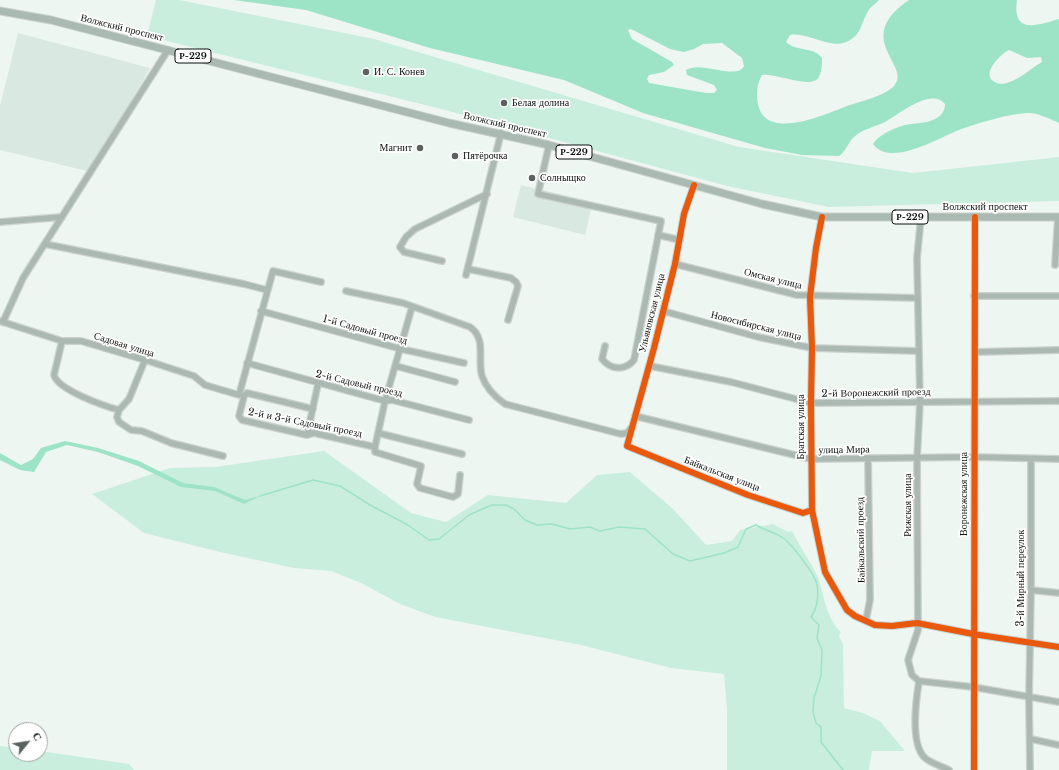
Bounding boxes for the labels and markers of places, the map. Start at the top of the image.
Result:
place label: И. С. Конев [374,66,425,78]
marker: И. С. Конев [361,67,371,77]
place label: Белая долина [512,97,569,109]
marker: Белая долина [499,98,509,108]
place label: Магнит [379,142,412,154]
marker: Магнит [415,143,425,153]
place label: Пятёрочка [463,150,508,162]
marker: Пятёрочка [450,151,460,161]
place label: Солныщко [540,172,586,184]
marker: Солныщко [527,173,537,183]

